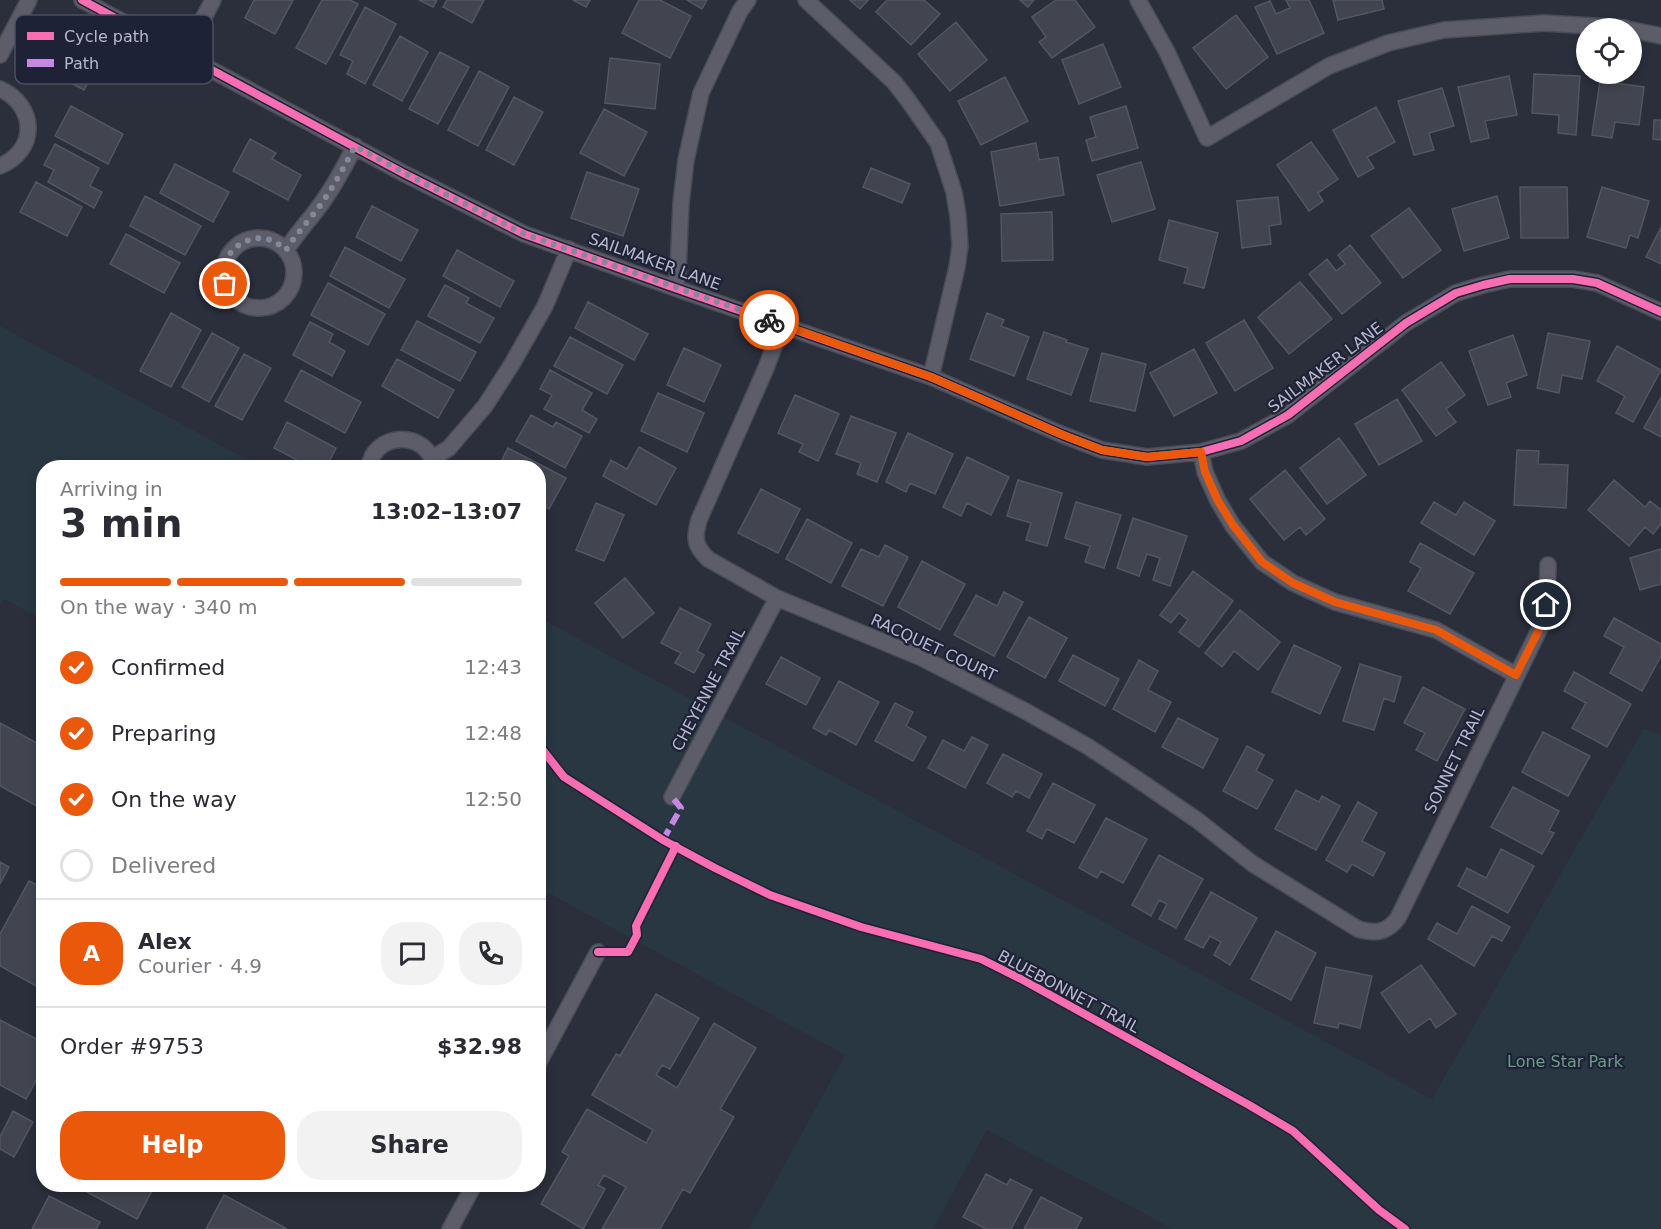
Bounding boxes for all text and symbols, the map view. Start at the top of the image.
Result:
legend [15,15,213,84]
map controls [1576,18,1642,84]
button: locate [1576,18,1642,84]
text: Cycle path [64,27,149,46]
text: Path [64,54,99,73]
street label: SAILMAKER LANE [586,229,723,294]
pin [199,258,250,309]
icon: bag [208,267,241,300]
courier [739,290,799,350]
icon: bike [753,304,786,337]
street label: SAILMAKER LANE [1264,318,1386,417]
text: Arriving in [60,477,163,501]
text: 13:02–13:07 [371,499,522,524]
text: 3 min [60,501,182,546]
pin [1520,579,1571,630]
icon: home [1529,588,1562,621]
text: On the way · 340 m [60,595,258,619]
street label: RACQUET COURT [868,610,1000,685]
street label: CHEYENNE TRAIL [668,624,749,754]
icon: check [60,651,93,684]
text: Confirmed [111,655,225,680]
text: 12:43 [464,655,522,679]
street label: SONNET TRAIL [1420,704,1489,817]
icon: check [60,717,93,750]
text: Preparing [111,721,217,746]
text: 12:48 [464,721,522,745]
icon: check [60,783,93,816]
text: On the way [111,787,237,812]
text: 12:50 [464,787,522,811]
text: Delivered [111,853,216,878]
button: chat [381,922,444,985]
button: phone [459,922,522,985]
text: Alex [138,929,192,954]
text: A [83,941,100,966]
street label: BLUEBONNET TRAIL [995,946,1143,1037]
text: Courier · 4.9 [138,954,262,978]
text: Order #9753 [60,1034,204,1059]
text: $32.98 [437,1034,522,1059]
park label: Lone Star Park [1507,1052,1624,1071]
button: Help [60,1111,285,1180]
button: Share [297,1111,522,1180]

